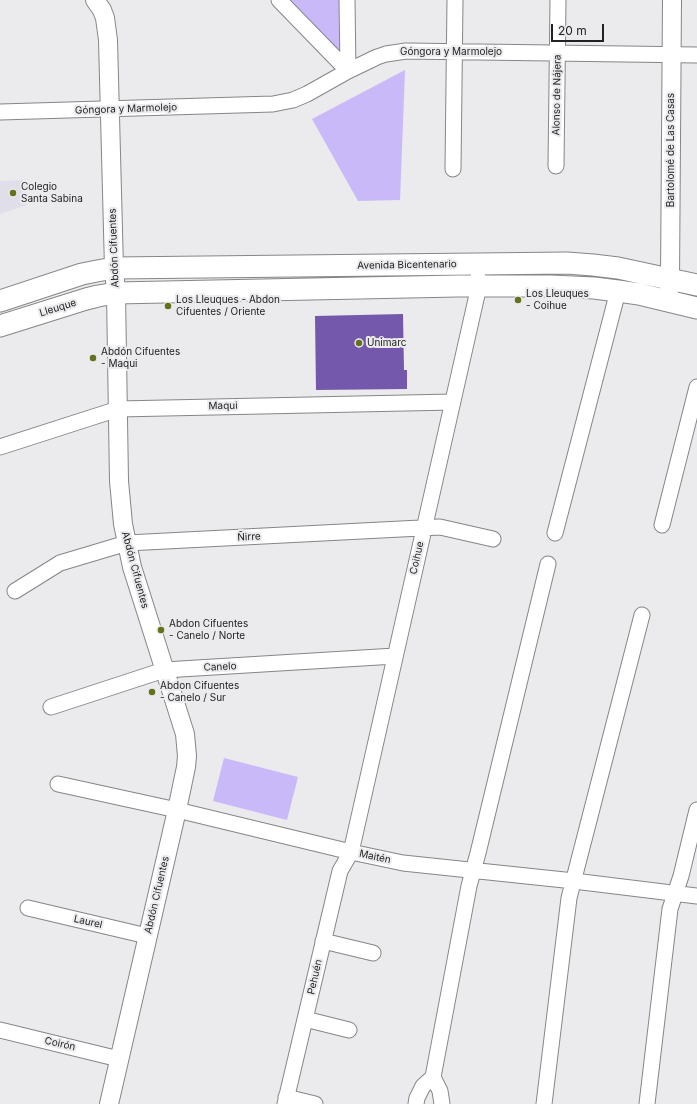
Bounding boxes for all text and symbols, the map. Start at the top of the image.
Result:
scale bar [553,16,606,42]
text: 20 m [558,23,587,38]
street label: Góngora y Marmolejo [400,46,502,58]
street label: Alonso de Nájera [550,54,564,136]
street label: Bartolomé de Las Casas [665,93,677,207]
street label: Góngora y Marmolejo [75,101,177,117]
place label: Colegio Santa Sabina [21,181,83,204]
marker: Colegio Santa Sabina [8,188,18,198]
street label: Abdón Cifuentes [107,208,121,288]
street label: Avenida Bicentenario [357,258,457,272]
place label: Los Lleuques - Coihue [526,288,589,312]
place label: Los Lleuques - Abdon Cifuentes / Oriente [176,294,280,318]
marker: Los Lleuques - Coihue [513,295,523,305]
street label: Lleuque [38,297,78,319]
marker: Los Lleuques - Abdon Cifuentes / Oriente [163,301,173,311]
place label: Unimarc [367,337,406,349]
marker: Unimarc [354,338,364,348]
place label: Abdón Cifuentes - Maqui [101,346,180,370]
marker: Abdón Cifuentes - Maqui [88,353,98,363]
street label: Maqui [208,400,238,412]
street label: Abdón Cifuentes [119,530,151,610]
street label: Ñirre [237,530,261,544]
street label: Coihue [407,540,427,576]
place label: Abdon Cifuentes - Canelo / Norte [169,618,248,642]
marker: Abdon Cifuentes - Canelo / Norte [156,625,166,635]
street label: Canelo [203,660,237,674]
place label: Abdon Cifuentes - Canelo / Sur [160,680,239,704]
marker: Abdon Cifuentes - Canelo / Sur [147,687,157,697]
street label: Maitén [358,848,392,866]
street label: Abdón Cifuentes [142,855,172,935]
street label: Laurel [73,913,103,931]
street label: Pehuén [305,958,325,996]
street label: Coirón [43,1035,77,1053]

